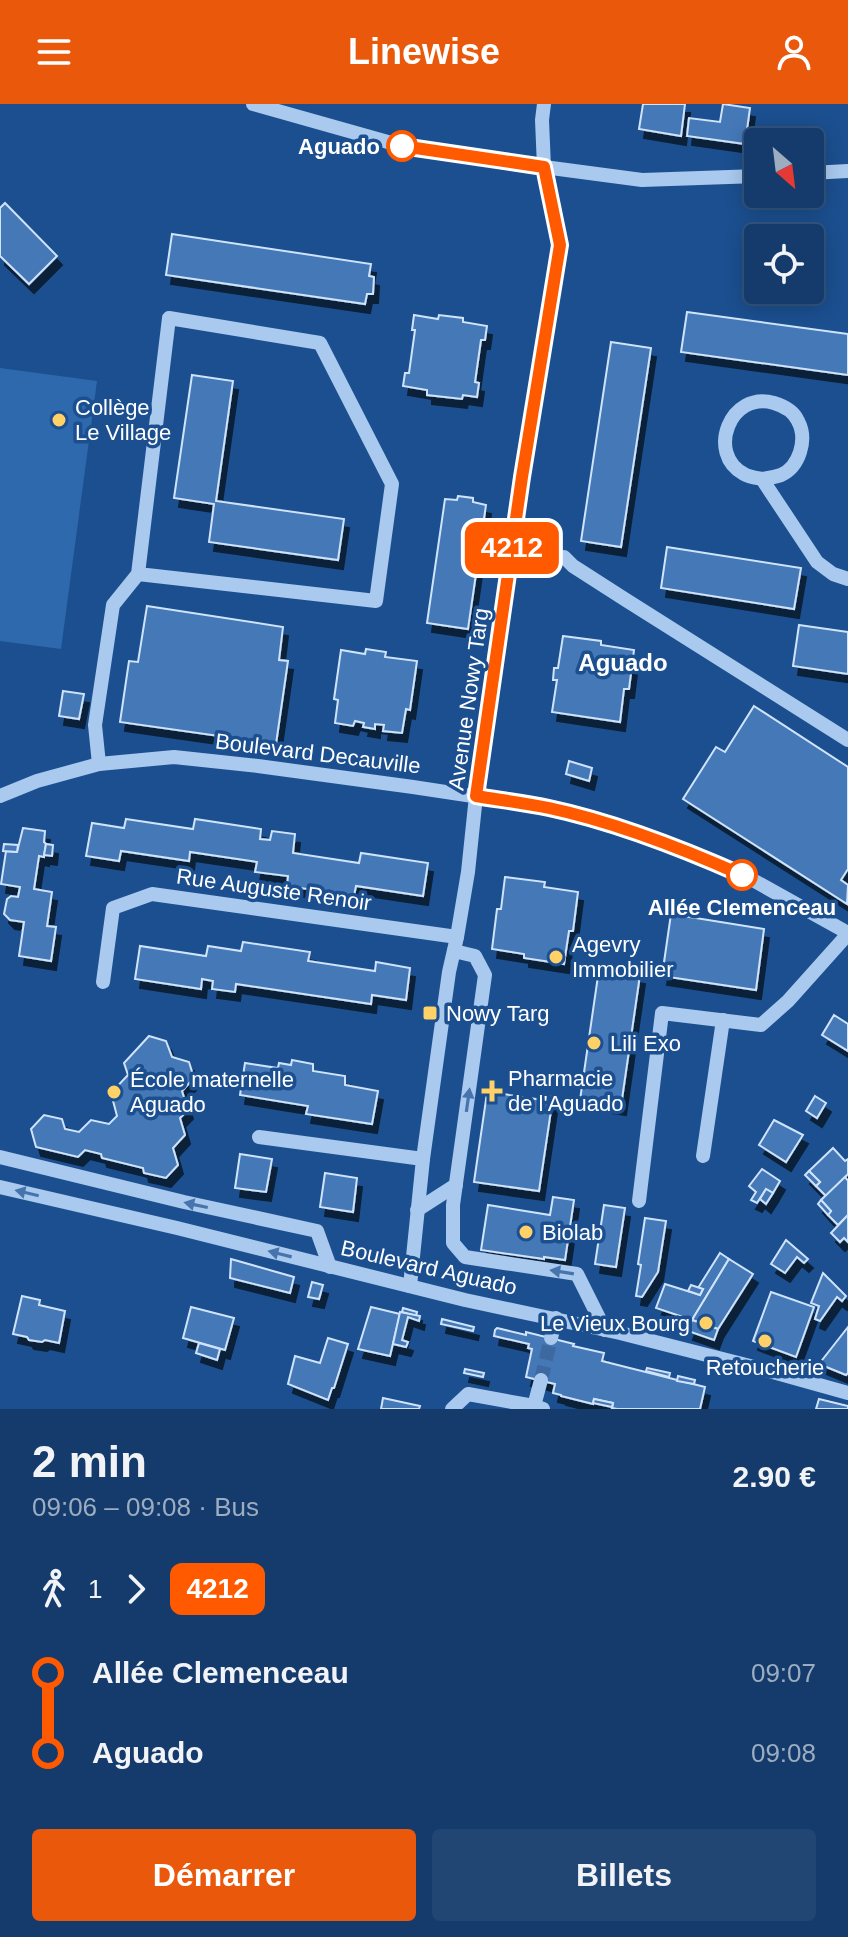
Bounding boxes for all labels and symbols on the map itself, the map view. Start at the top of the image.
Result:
north arrow [744,128,824,208]
marker: Aguado [387,131,417,161]
place label: Aguado [298,134,380,159]
place label: Collège Le Village [75,395,171,445]
marker: Collège Le Village [50,411,68,429]
line badge: 4212 [456,522,568,574]
street label: Avenue Nowy Targ [443,606,494,792]
district label: Aguado [578,649,668,676]
street label: Boulevard Decauville [214,728,422,778]
marker: Allée Clemenceau [727,860,757,890]
street label: Rue Auguste Renoir [175,863,373,916]
place label: Allée Clemenceau [648,895,836,920]
place label: Agevry Immobilier [572,932,673,982]
marker: Agevry Immobilier [547,948,565,966]
place label: Nowy Targ [446,1001,550,1026]
marker: Nowy Targ [421,1004,439,1022]
place label: Lili Exo [610,1031,681,1056]
marker: Lili Exo [585,1034,603,1052]
place label: Pharmacie de l'Aguado [508,1066,624,1116]
place label: École maternelle Aguado [130,1067,294,1117]
marker: Pharmacie de l'Aguado [483,1082,501,1100]
marker: École maternelle Aguado [105,1083,123,1101]
one-way arrow [462,1087,475,1112]
one-way arrow [14,1187,39,1199]
one-way arrow [184,1198,209,1211]
place label: Biolab [542,1220,603,1245]
marker: Biolab [517,1223,535,1241]
street label: Boulevard Aguado [338,1235,519,1300]
one-way arrow [267,1248,292,1260]
one-way arrow [549,1265,574,1278]
place label: Le Vieux Bourg [540,1311,690,1336]
marker: Le Vieux Bourg [697,1314,715,1332]
marker: Retoucherie [756,1332,774,1350]
place label: Retoucherie [706,1355,824,1380]

